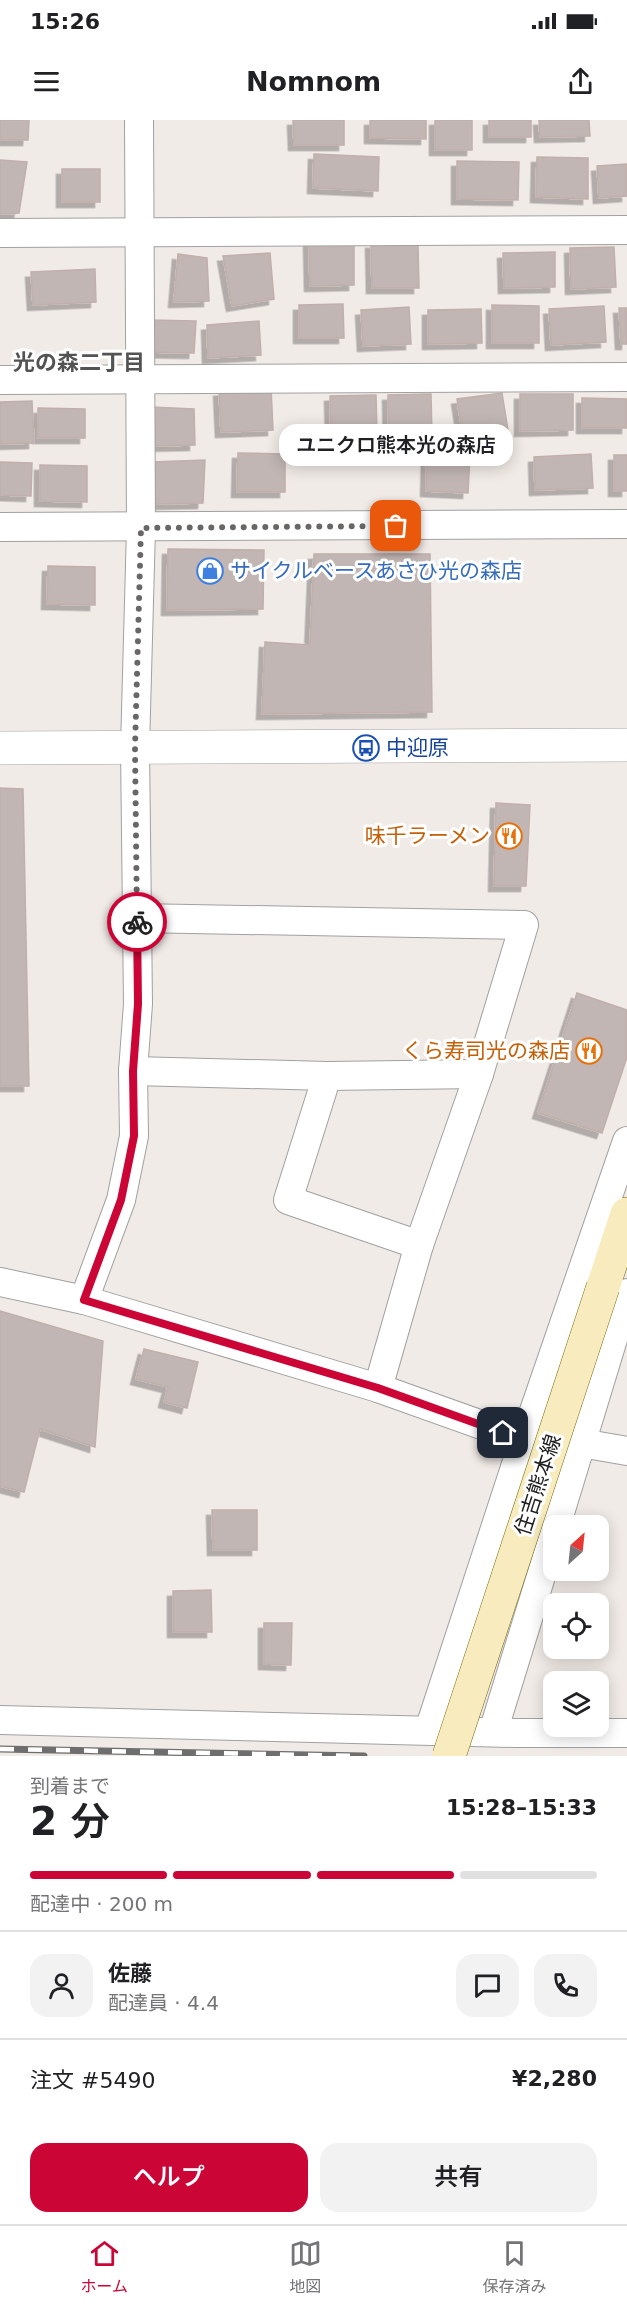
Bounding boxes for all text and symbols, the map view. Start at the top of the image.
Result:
text: 15:26 [30,9,100,34]
icon: menu [30,65,63,98]
icon: share [564,65,597,98]
text: Nomnom [246,66,381,97]
district label: 光の森二丁目 [13,350,145,375]
callout: ユニクロ熊本光の森店 [279,424,513,466]
text: ユニクロ熊本光の森店 [296,433,496,457]
pin [370,500,421,551]
icon: bag [379,509,412,542]
shop icon: サイクルベースあさひ光の森店 [195,556,225,586]
place label: サイクルベースあさひ光の森店 [230,559,522,583]
bus stop icon: 中迎原 [351,733,381,763]
place label: 中迎原 [386,736,449,760]
restaurant icon: 味千ラーメン [494,821,524,851]
place label: 味千ラーメン [365,824,490,848]
courier [107,892,167,952]
icon: bike [121,906,154,939]
restaurant icon: くら寿司光の森店 [574,1036,604,1066]
place label: くら寿司光の森店 [402,1039,570,1063]
pin [477,1407,528,1458]
icon: home [486,1416,519,1449]
street label: 住吉熊本線 [510,1431,566,1539]
north arrow [543,1515,609,1581]
map controls [543,1515,609,1737]
button: locate [543,1593,609,1659]
button: layers [543,1671,609,1737]
text: 到着まで [30,1774,110,1798]
text: 15:28–15:33 [446,1795,597,1820]
text: 2 分 [30,1799,110,1844]
text: 配達中 · 200 m [30,1892,173,1916]
button: person [30,1954,93,2017]
button: chat [456,1954,519,2017]
button: phone [534,1954,597,2017]
text: 佐藤 [108,1961,152,1986]
text: 配達員 · 4.4 [108,1991,219,2015]
text: ¥2,280 [512,2066,597,2091]
text: 注文 #5490 [30,2068,155,2093]
button: ヘルプ [30,2143,308,2212]
button: 共有 [320,2143,597,2212]
tab: ホーム [80,2237,128,2297]
tab: 地図 [289,2237,322,2297]
tab: 保存済み [483,2237,547,2297]

